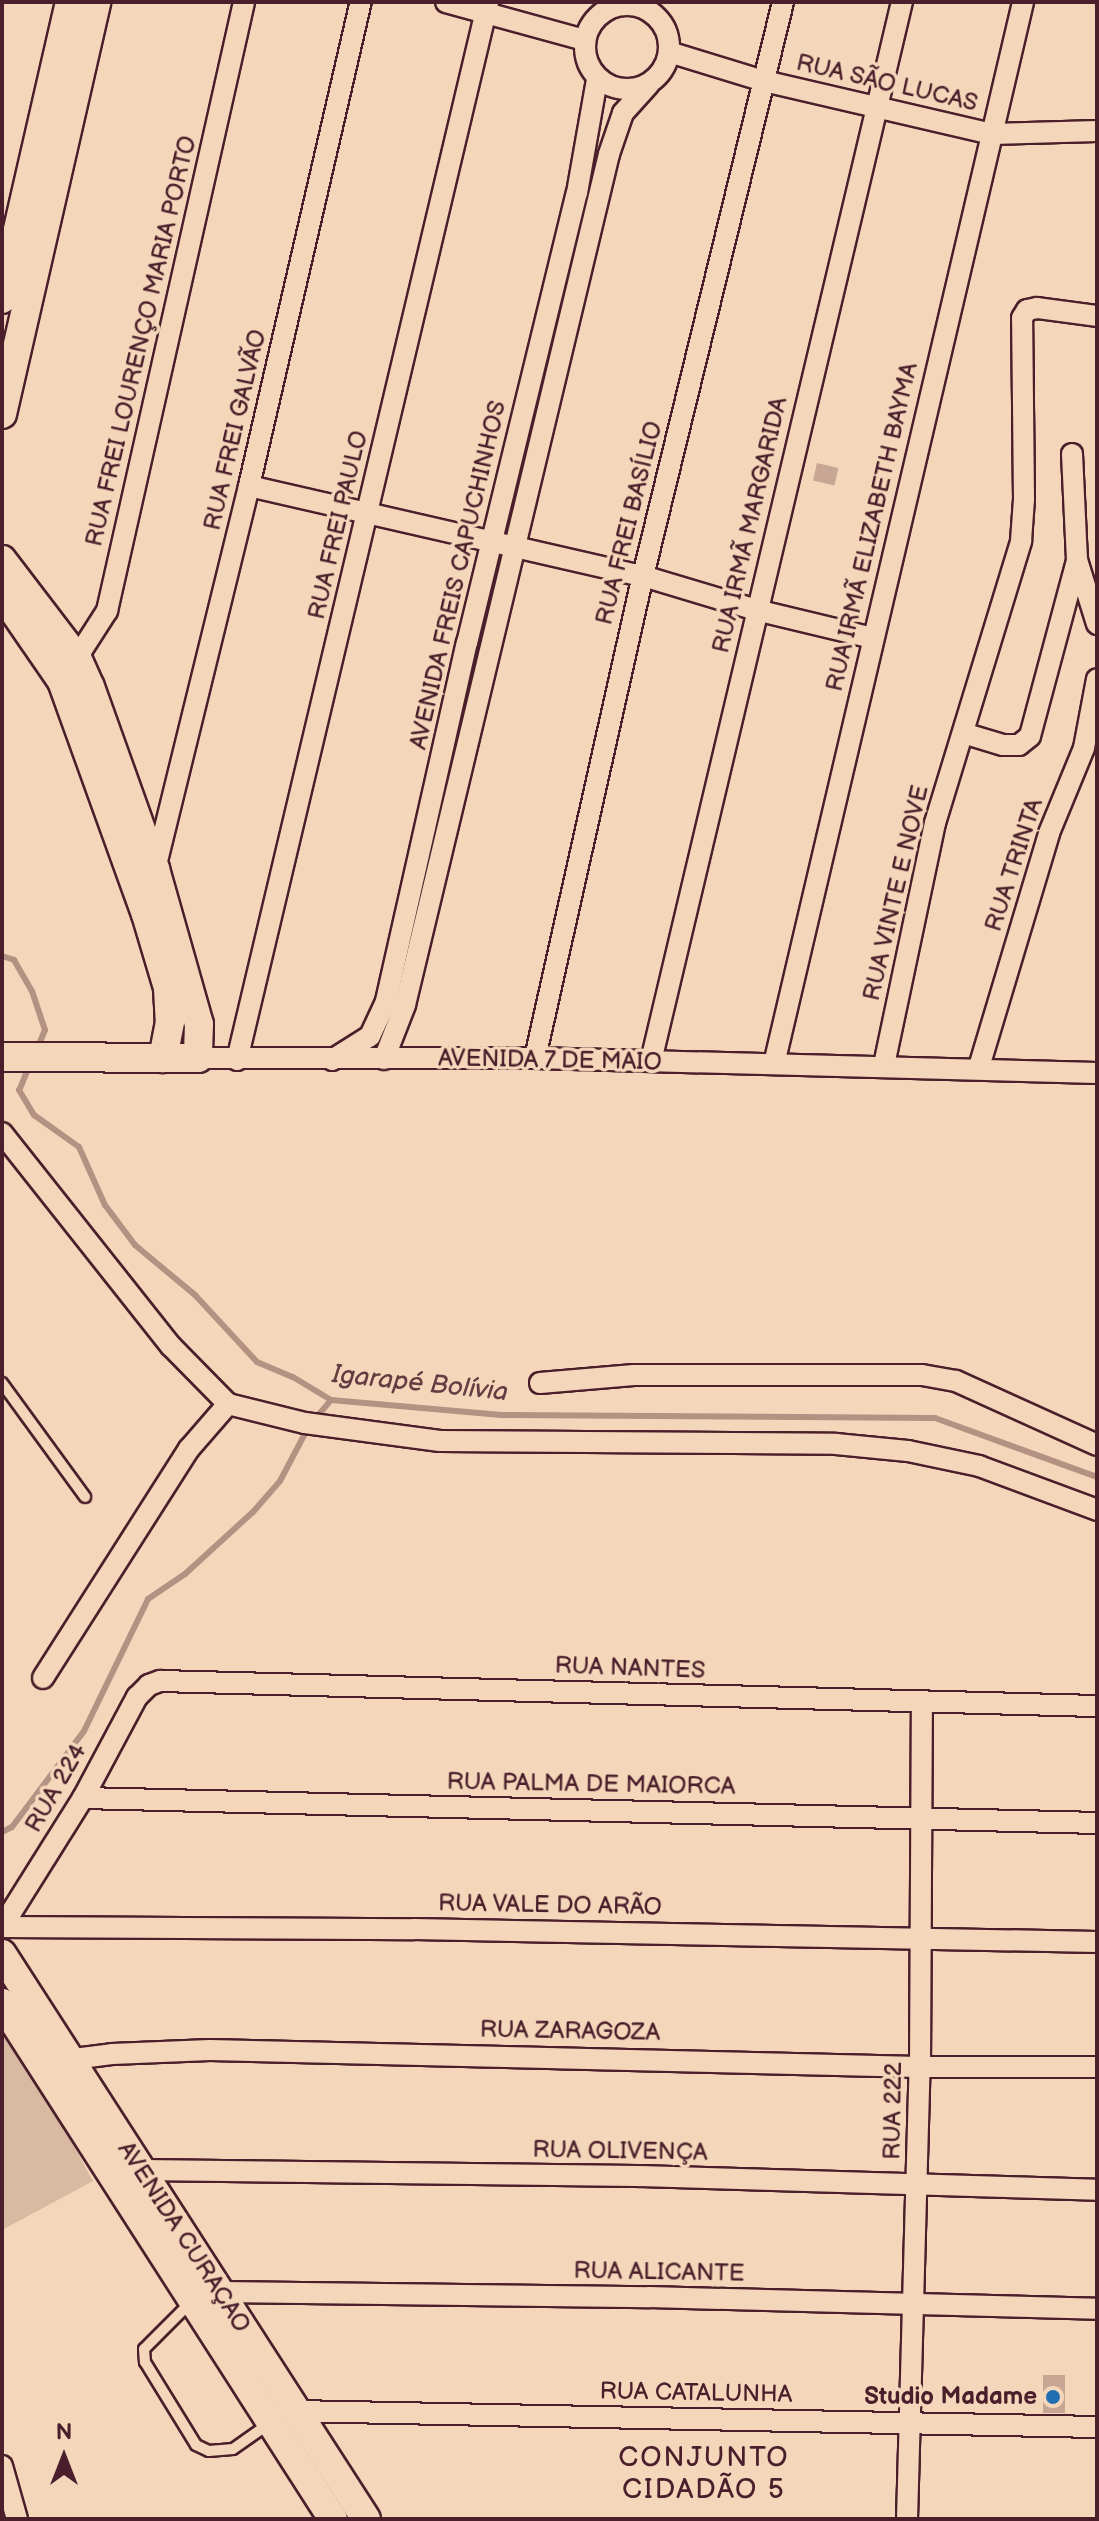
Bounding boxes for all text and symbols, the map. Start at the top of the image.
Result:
street label: RUA SÃO LUCAS [793,48,981,118]
street label: RUA FREI LOURENÇO MARIA PORTO [80,133,202,549]
street label: RUA FREI GALVÃO [198,327,272,533]
street label: RUA IRMÃ ELIZABETH BAYMA [820,360,924,694]
street label: RUA IRMÃ MARGARIDA [707,394,793,656]
street label: AVENIDA FREIS CAPUCHINHOS [404,398,512,752]
street label: RUA FREI BASÍLIO [590,418,668,628]
street label: RUA FREI PAULO [302,428,374,622]
street label: RUA VINTE E NOVE [857,782,935,1004]
street label: RUA TRINTA [979,795,1049,935]
street label: AVENIDA 7 DE MAIO [437,1044,663,1076]
water label: Igarapé Bolívia [331,1359,509,1409]
street label: RUA NANTES [554,1651,706,1685]
street label: RUA 224 [19,1738,93,1838]
street label: RUA PALMA DE MAIORCA [446,1767,736,1801]
street label: RUA VALE DO ARÃO [437,1889,663,1921]
street label: RUA ZARAGOZA [480,2015,660,2047]
street label: RUA 222 [878,2062,908,2160]
street label: RUA OLIVENÇA [532,2135,708,2167]
street label: AVENIDA CURAÇAO [112,2136,256,2338]
street label: RUA ALICANTE [573,2256,745,2288]
street label: RUA CATALUNHA [599,2377,793,2409]
place label: Studio Madame [864,2383,1037,2411]
marker: Studio Madame [1044,2388,1062,2406]
north arrow [24,2417,104,2497]
text: N [56,2419,72,2446]
district label: CONJUNTO CIDADÃO 5 [618,2441,790,2507]

